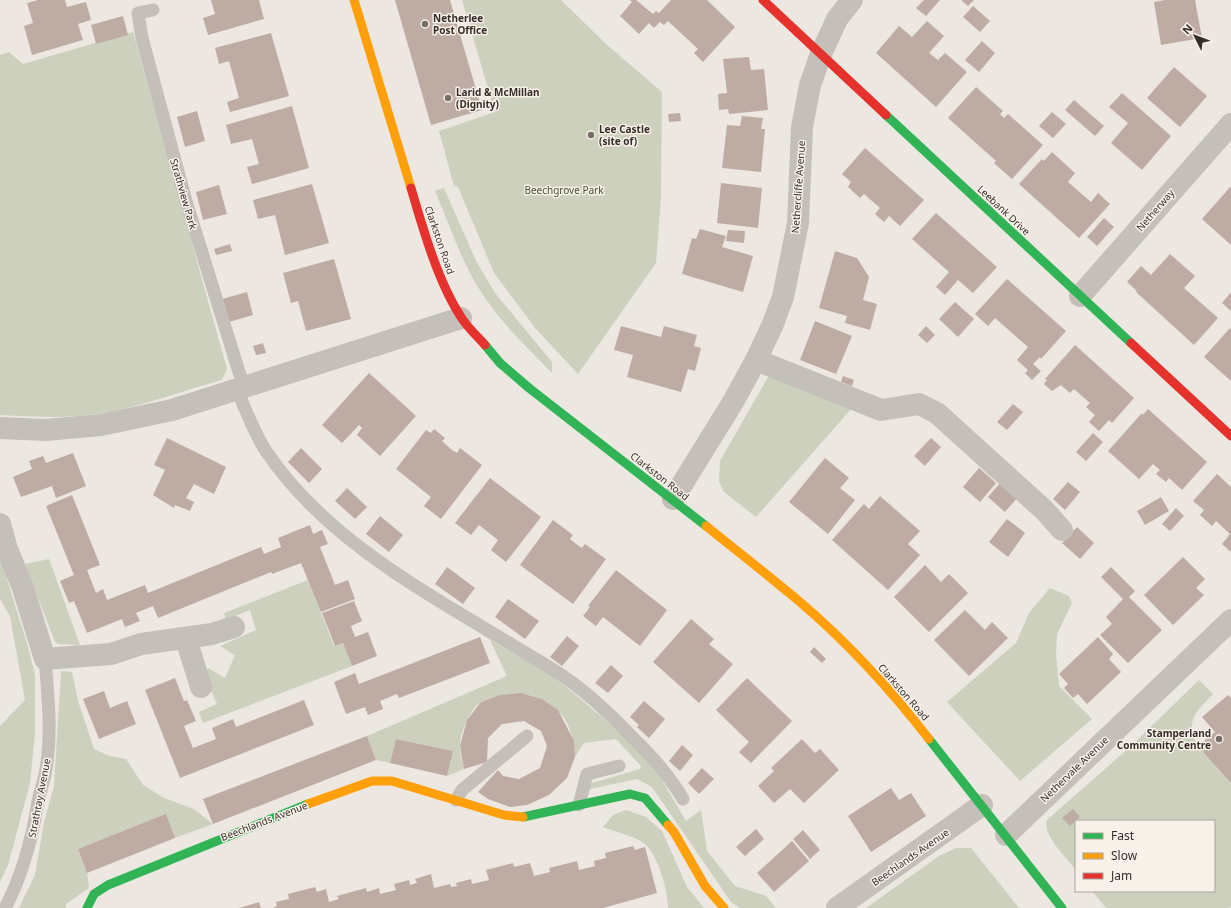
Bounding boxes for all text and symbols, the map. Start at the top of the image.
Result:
place label: Netherlee Post Office [433,11,487,37]
north arrow [1175,16,1215,56]
marker: Netherlee Post Office [420,19,430,29]
text: N [1179,21,1196,37]
place label: Larid & McMillan (Dignity) [456,85,540,111]
marker: Larid & McMillan (Dignity) [443,93,453,103]
place label: Lee Castle (site of) [599,122,650,148]
marker: Lee Castle (site of) [586,130,596,140]
street label: Nethercliffe Avenue [788,140,808,234]
street label: Strathview Park [167,157,201,232]
street label: Leebank Drive [975,182,1034,238]
park label: Beechgrove Park [524,183,604,197]
street label: Netherway [1133,185,1178,234]
street label: Clarkston Road [422,204,458,276]
street label: Clarkston Road [628,449,692,503]
street label: Clarkston Road [875,661,933,723]
place label: Stamperland Community Centre [1117,726,1211,752]
street label: Nethervale Avenue [1037,733,1111,805]
marker: Stamperland Community Centre [1214,734,1224,744]
street label: Strathtay Avenue [24,757,54,839]
street label: Beechlands Avenue [219,798,310,844]
legend [1075,820,1215,892]
street label: Beechlands Avenue [868,825,952,889]
text: Fast [1111,827,1135,844]
text: Slow [1111,847,1138,864]
text: Jam [1110,867,1132,884]

